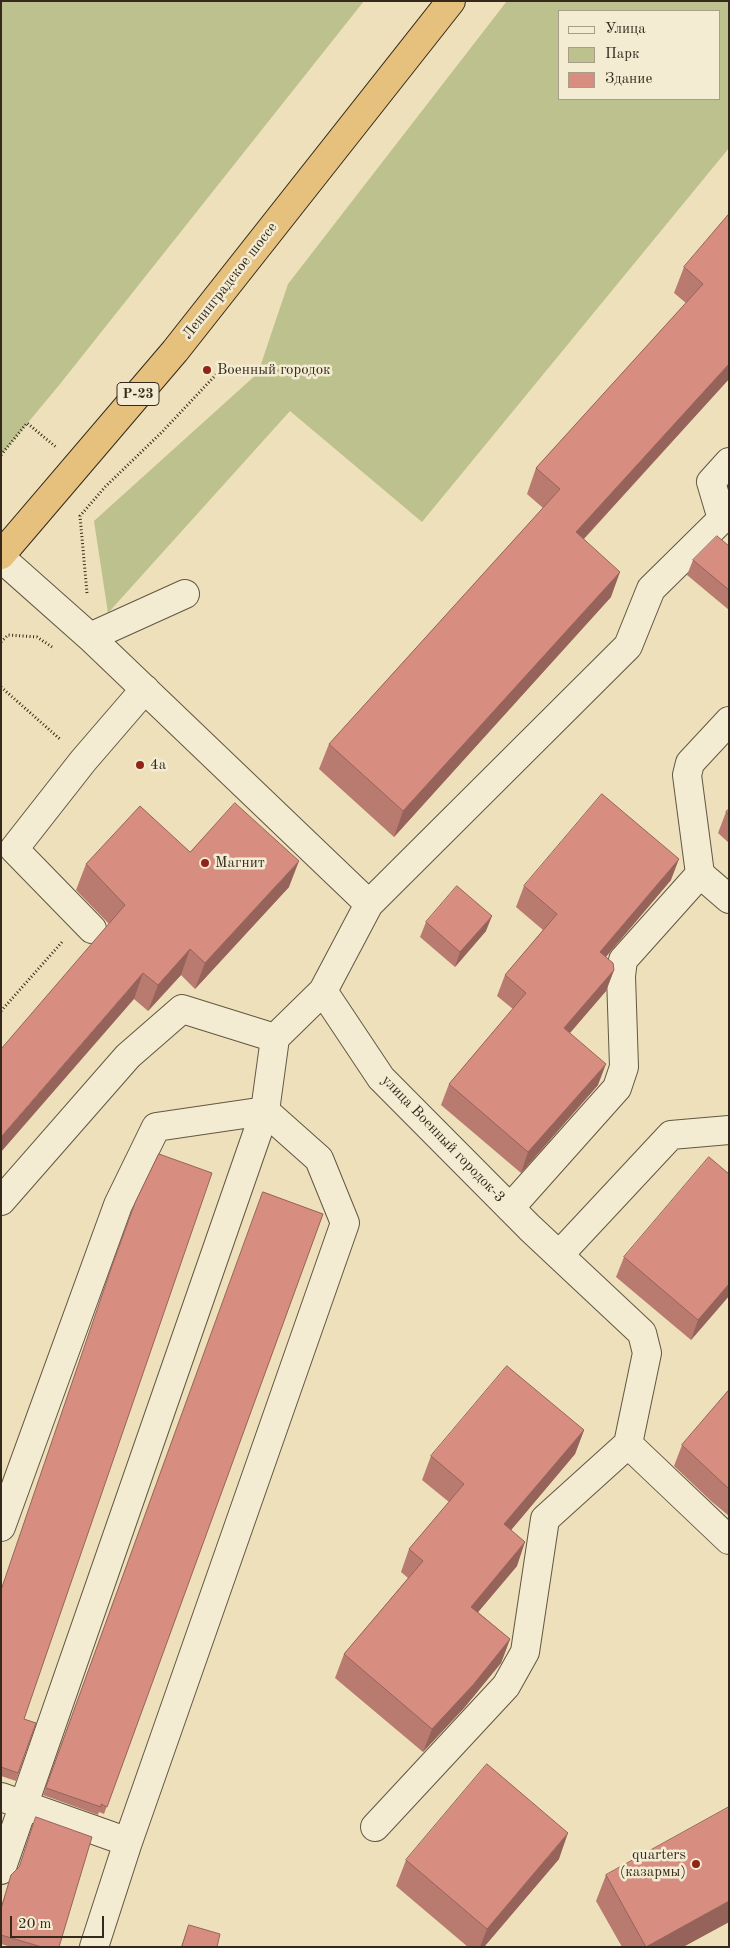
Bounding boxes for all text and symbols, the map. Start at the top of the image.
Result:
legend [558,10,720,100]
text: Улица [605,22,646,37]
text: Парк [605,47,640,62]
text: Здание [605,72,652,87]
street label: Ленинградское шоссе [179,219,281,343]
place label: Военный городок [217,361,331,379]
marker: Военный городок [201,364,213,376]
road number: Р-23 [117,382,159,406]
place label: 4а [150,756,166,774]
marker: 4а [134,759,146,771]
place label: Магнит [215,854,265,872]
marker: Магнит [199,857,211,869]
street label: улица Военный городок-3 [377,1071,509,1207]
place label: quarters (казармы) [620,1846,686,1881]
marker: quarters (казармы) [690,1858,702,1870]
scale bar [12,1906,106,1938]
text: 20 m [18,1917,52,1932]

